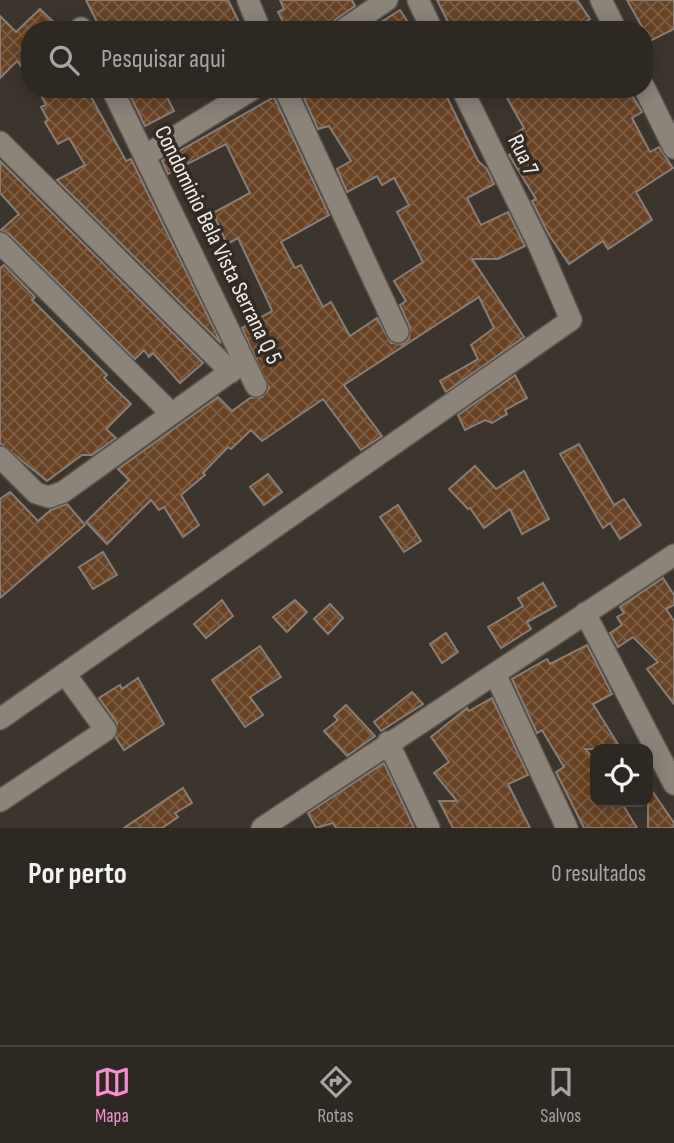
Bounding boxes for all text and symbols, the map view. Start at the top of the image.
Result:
search box [21,21,653,98]
icon: search [45,41,83,79]
text: Pesquisar aqui [101,44,226,75]
street label: Condominio Bela Vista Serrana Q 5 [148,121,288,369]
street label: Rua 7 [501,130,545,180]
map controls [590,744,653,807]
button: locate [590,744,653,807]
text: Por perto [28,856,127,892]
text: 0 resultados [551,860,646,888]
tab: Mapa [93,1063,131,1128]
tab: Rotas [317,1063,355,1128]
tab: Salvos [540,1063,581,1128]

